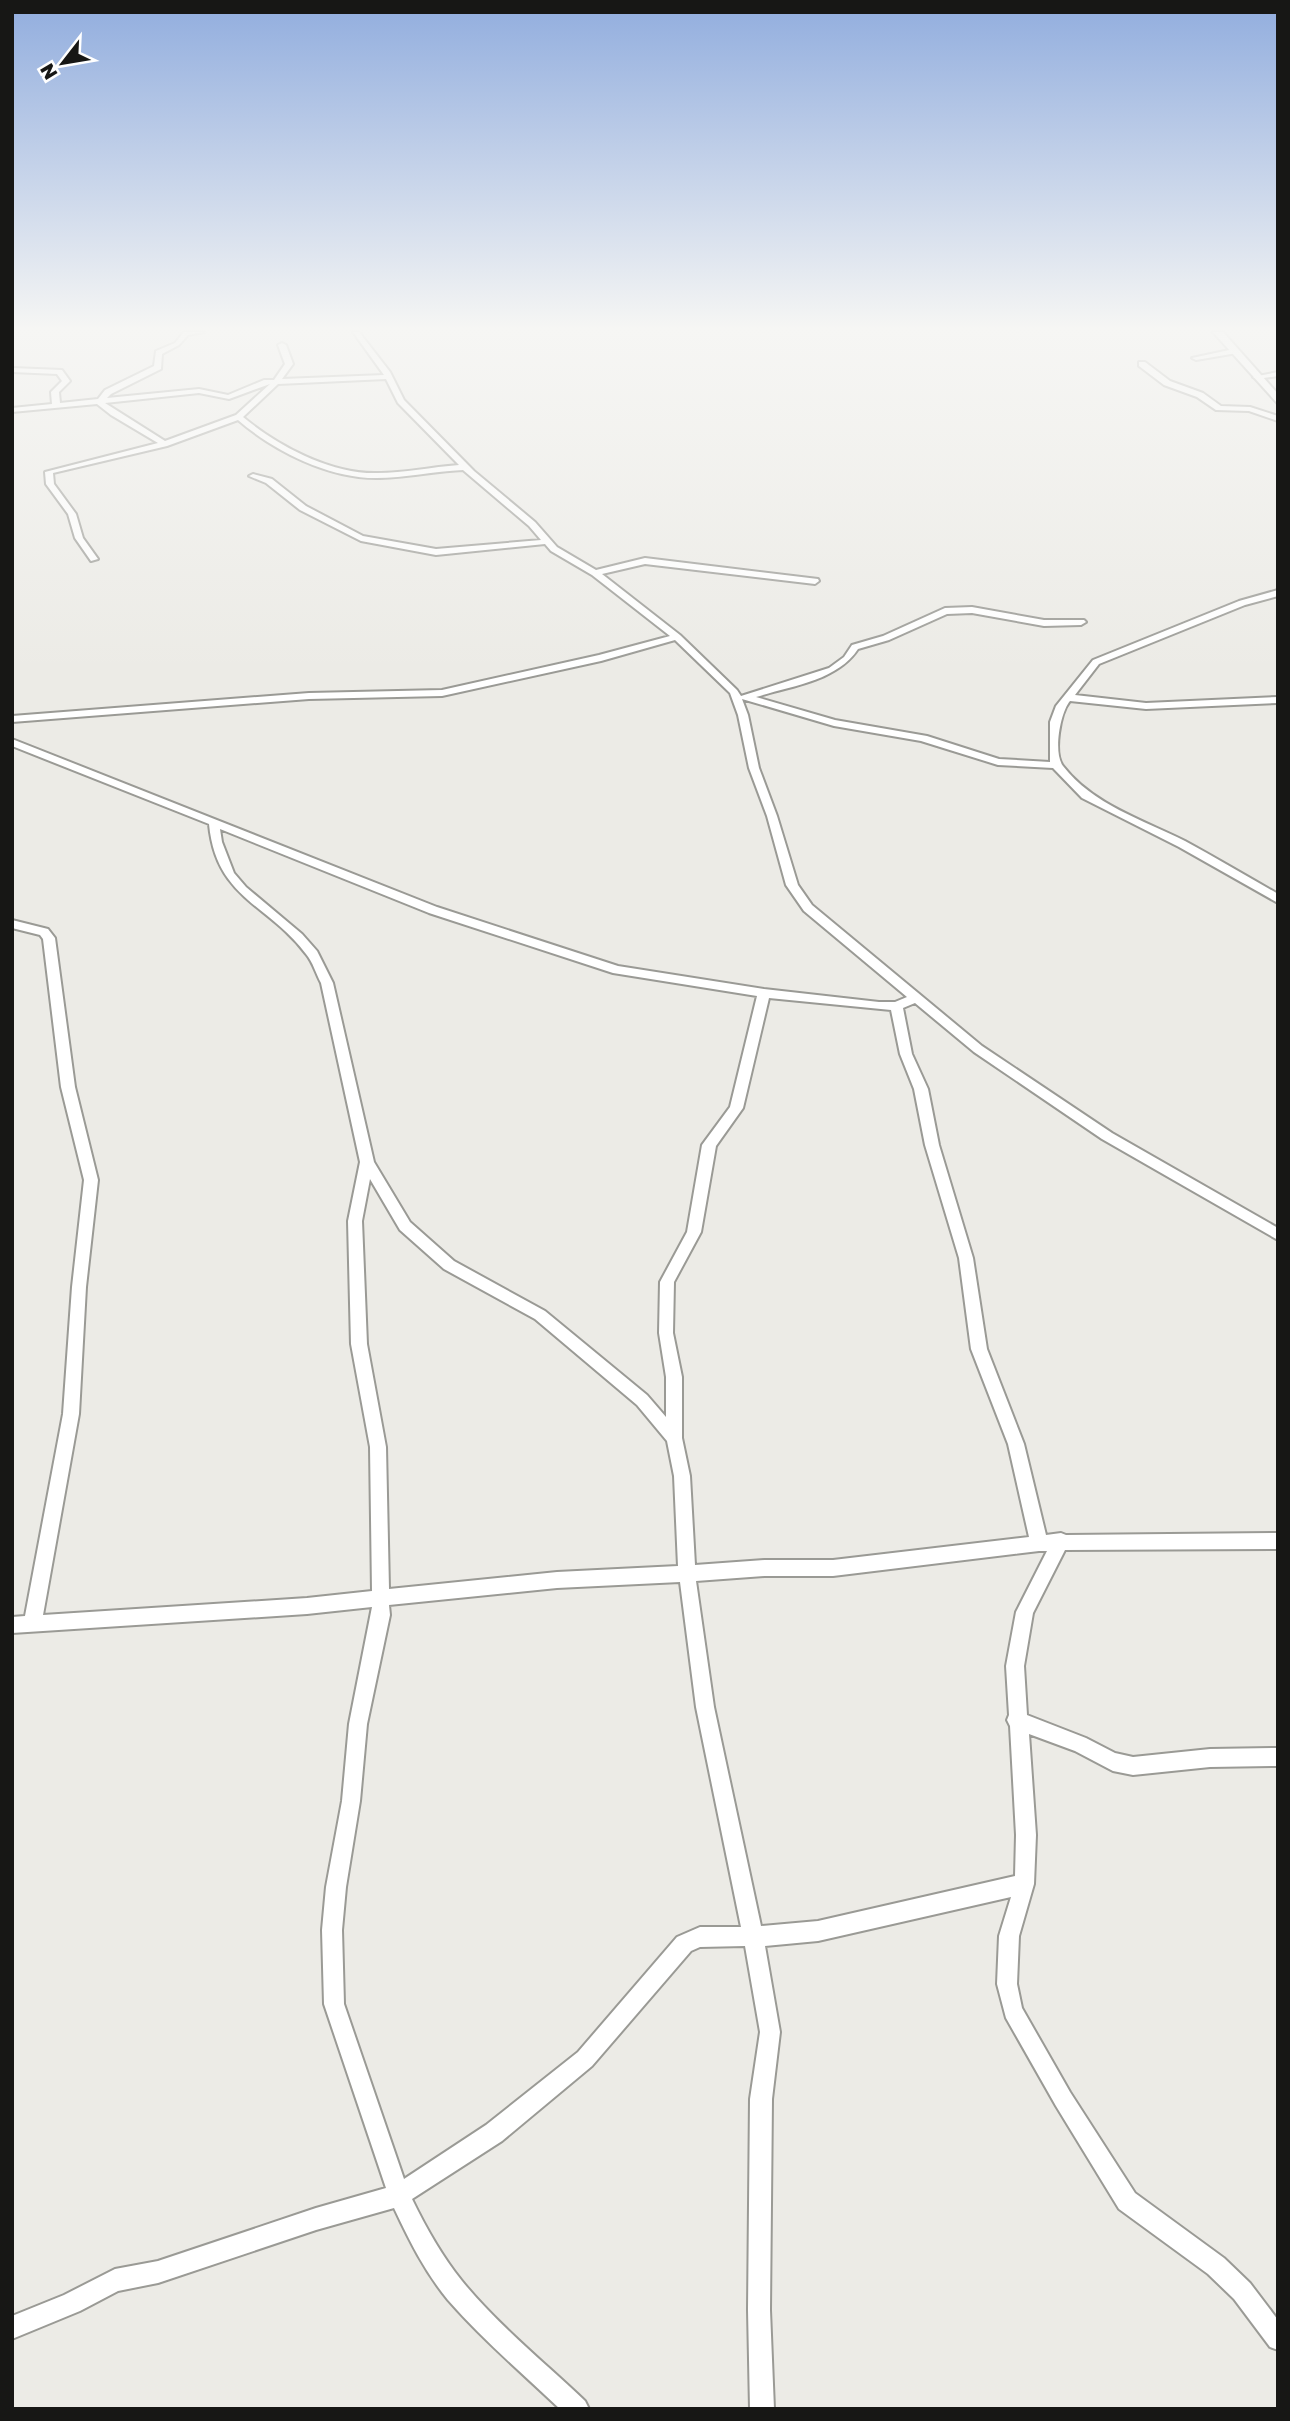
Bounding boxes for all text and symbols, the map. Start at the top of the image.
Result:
north arrow [28,28,98,98]
text: N [34,60,62,84]

